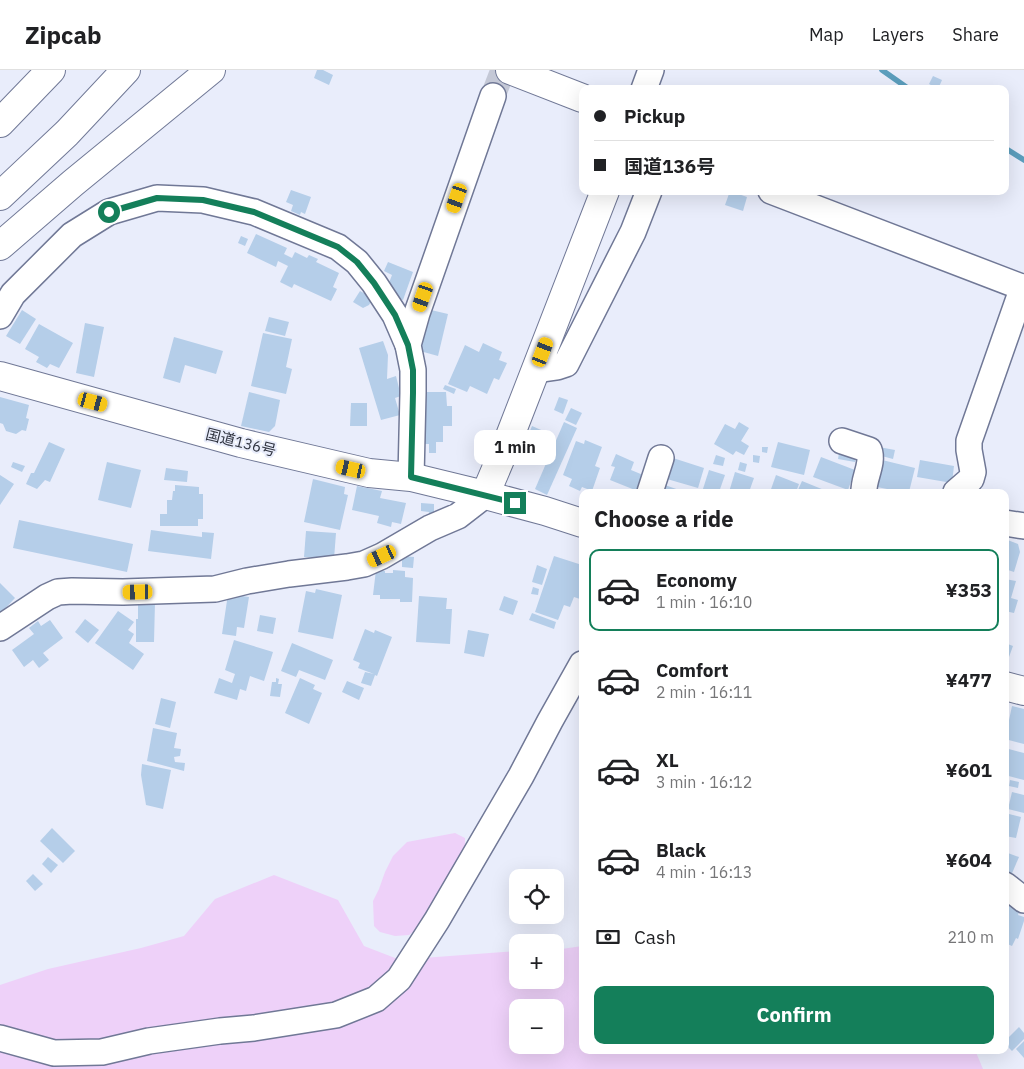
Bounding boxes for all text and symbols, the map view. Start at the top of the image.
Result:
text: Zipcab [25,19,102,51]
text: Map [809,23,844,46]
text: Layers [872,23,924,46]
text: Share [952,23,999,46]
text: Pickup [624,104,685,128]
text: 国道136号 [624,154,715,178]
car [445,181,468,215]
route start [98,201,120,223]
car [411,280,434,314]
car [530,335,555,369]
car [76,391,109,413]
street label: 国道136号 [204,424,278,460]
callout: 1 min [474,430,556,466]
text: 1 min [494,437,536,457]
car [334,458,367,480]
route end [504,492,526,514]
text: Choose a ride [594,504,734,533]
car [365,543,398,569]
icon: car [596,568,641,613]
text: Economy [656,568,737,592]
text: ¥353 [945,578,992,602]
car [122,584,153,600]
text: 1 min · 16:10 [656,592,752,612]
icon: car [596,658,641,703]
text: Comfort [656,658,729,682]
text: ¥477 [945,668,992,692]
text: 2 min · 16:11 [656,682,752,702]
icon: car [596,748,641,793]
text: XL [656,748,679,772]
text: ¥601 [945,758,992,782]
text: 3 min · 16:12 [656,772,752,792]
icon: car [596,838,641,883]
text: Black [656,838,706,862]
text: ¥604 [945,848,992,872]
text: 4 min · 16:13 [656,862,752,882]
map controls [509,869,564,1054]
button: locate [509,869,564,924]
icon: cash [594,923,622,951]
text: Cash [634,925,676,949]
text: 210 m [947,927,994,947]
button: + [509,934,564,989]
button: Confirm [594,986,994,1044]
button: − [509,999,564,1054]

